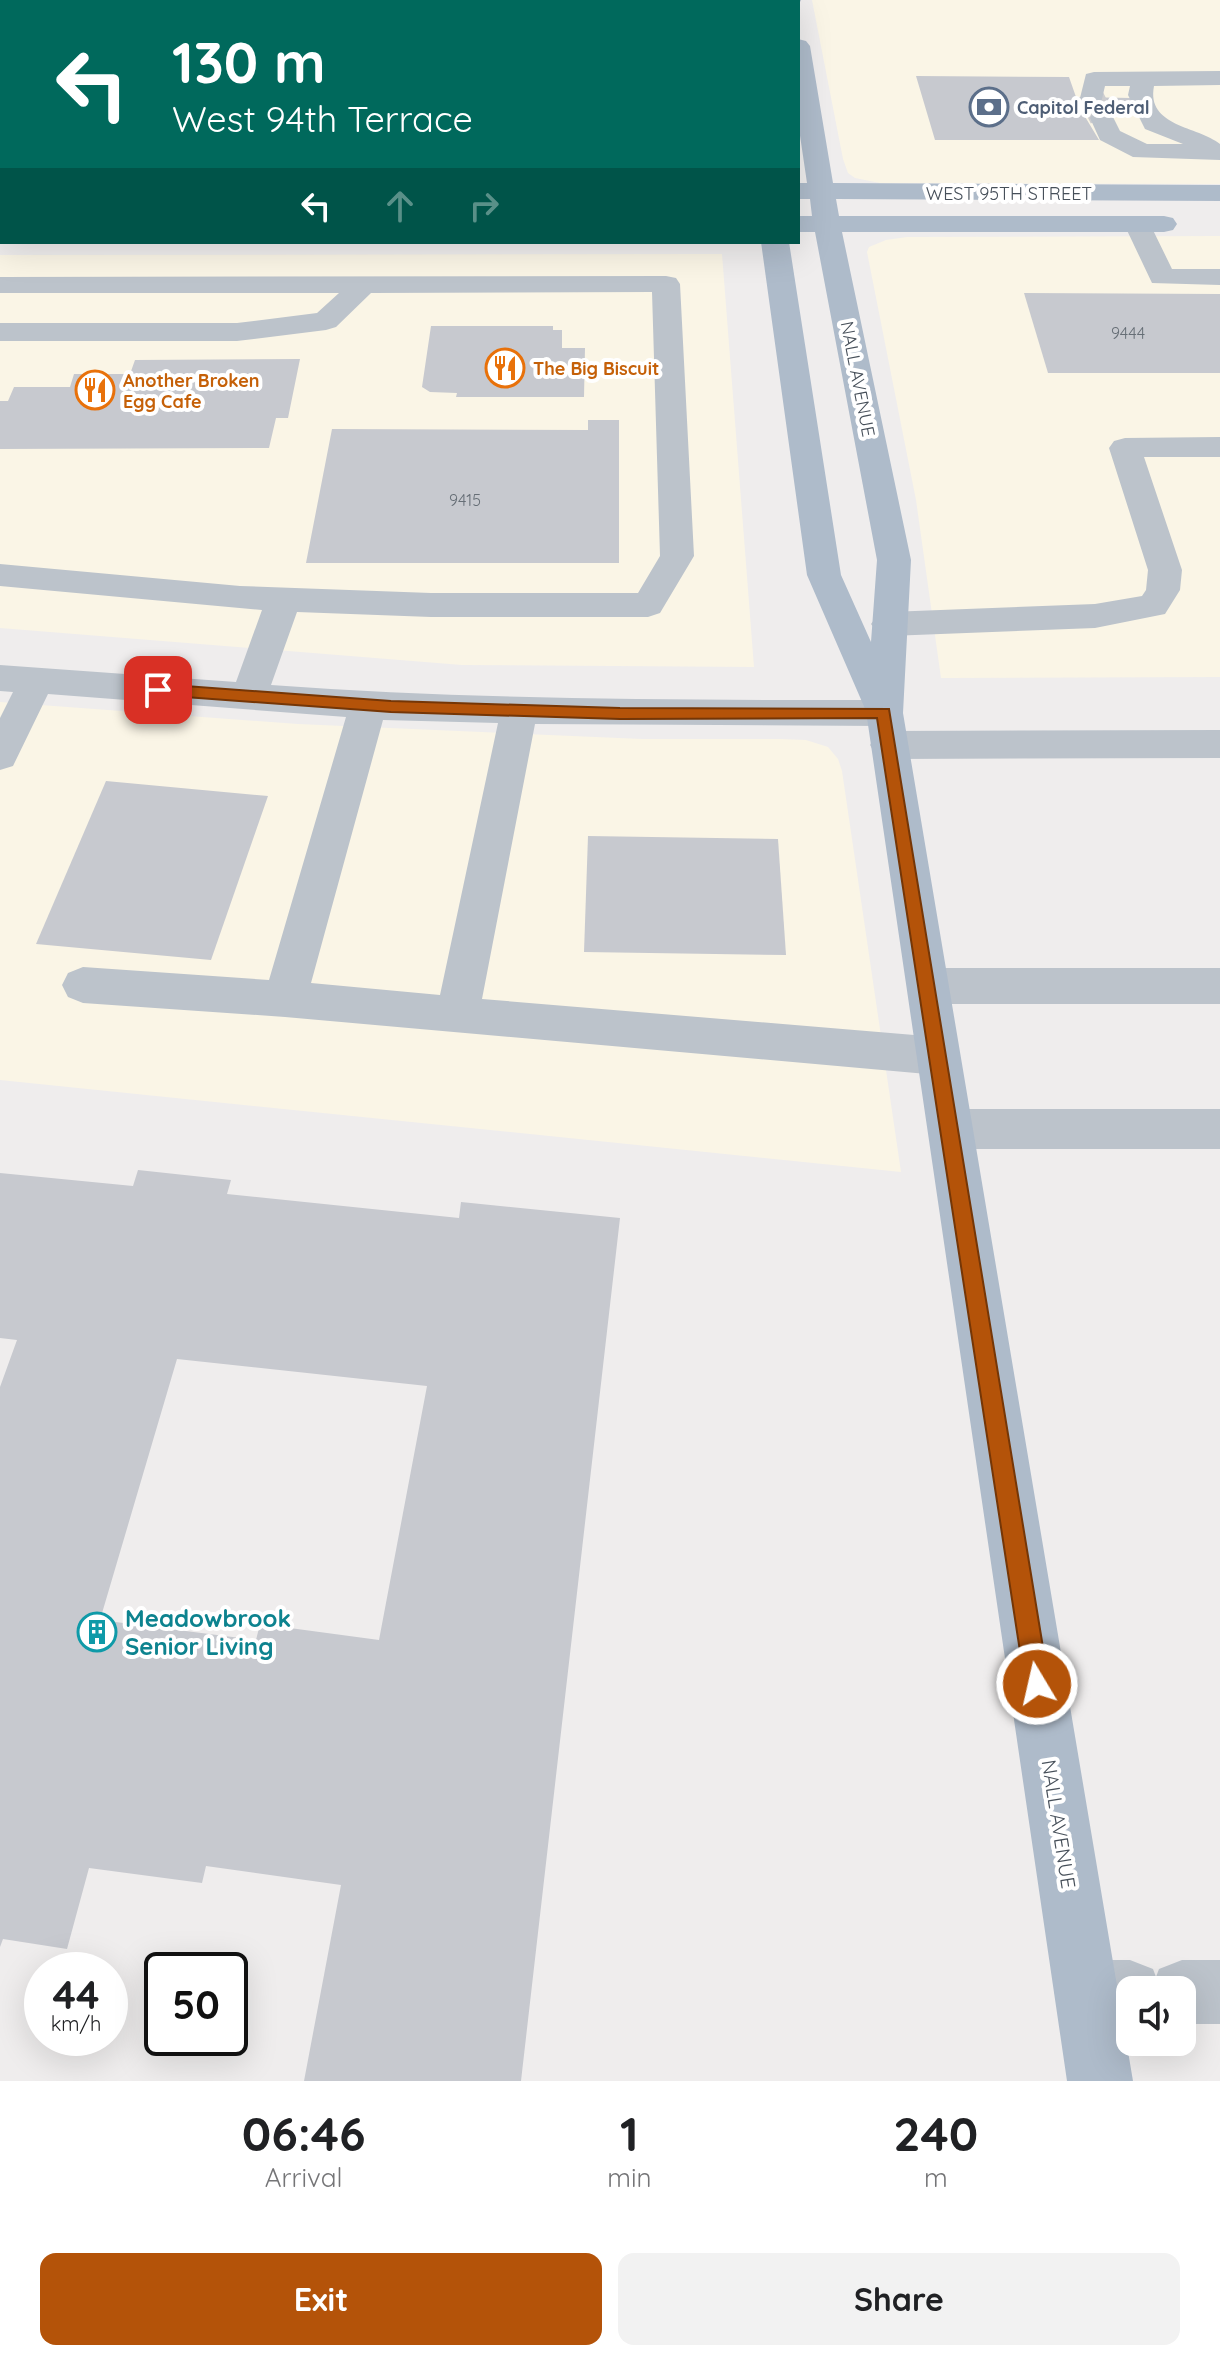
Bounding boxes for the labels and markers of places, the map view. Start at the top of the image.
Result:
bank icon: Capitol Federal [968,86,1010,128]
place label: Capitol Federal [1017,96,1150,119]
restaurant icon: The Big Biscuit [484,347,526,389]
place label: The Big Biscuit [533,357,659,380]
restaurant icon: Another Broken Egg Cafe [74,369,116,411]
place label: Another Broken Egg Cafe [123,369,259,413]
pin [124,656,192,724]
place label: Meadowbrook Senior Living [125,1603,291,1661]
building icon: Meadowbrook Senior Living [76,1611,118,1653]

